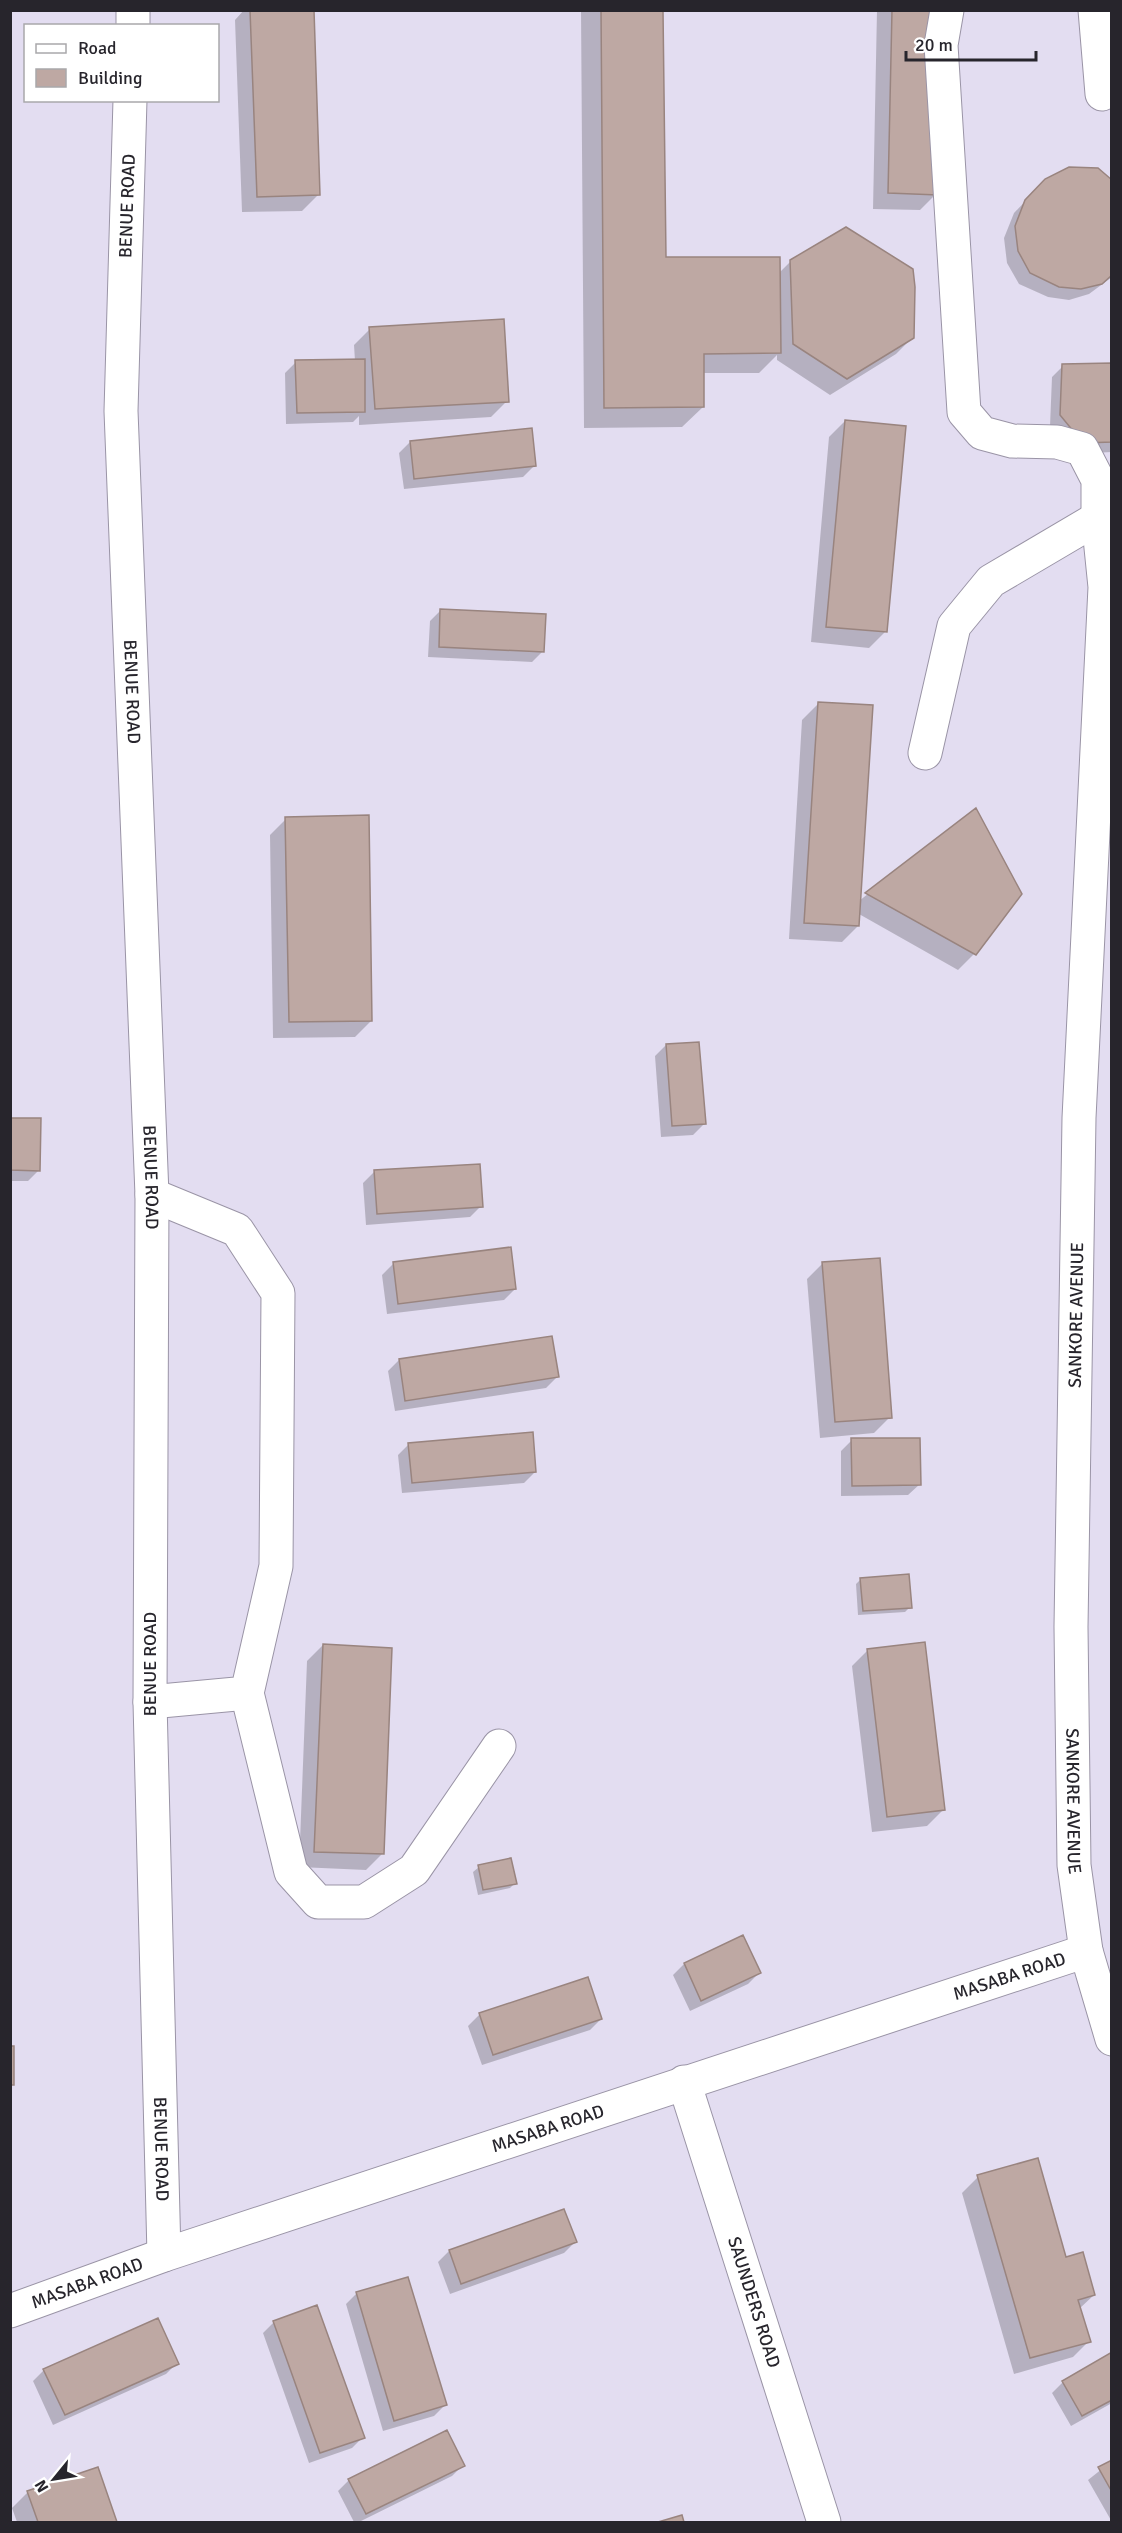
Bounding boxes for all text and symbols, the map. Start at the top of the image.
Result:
legend [24,24,219,102]
scale bar [906,24,1036,62]
text: 20 m [915,34,953,56]
text: Road [78,37,117,59]
text: Building [78,67,142,89]
street label: BENUE ROAD [114,153,140,259]
street label: BENUE ROAD [119,639,145,744]
street label: BENUE ROAD [138,1125,163,1230]
street label: SANKORE AVENUE [1064,1242,1088,1388]
street label: BENUE ROAD [139,1612,161,1716]
street label: SANKORE AVENUE [1061,1728,1086,1875]
street label: MASABA ROAD [950,1947,1069,2005]
street label: BENUE ROAD [149,2097,174,2202]
street label: MASABA ROAD [489,2100,607,2157]
street label: SAUNDERS ROAD [723,2234,785,2370]
street label: MASABA ROAD [28,2253,146,2313]
north arrow [24,2449,84,2509]
text: N [30,2476,53,2496]

